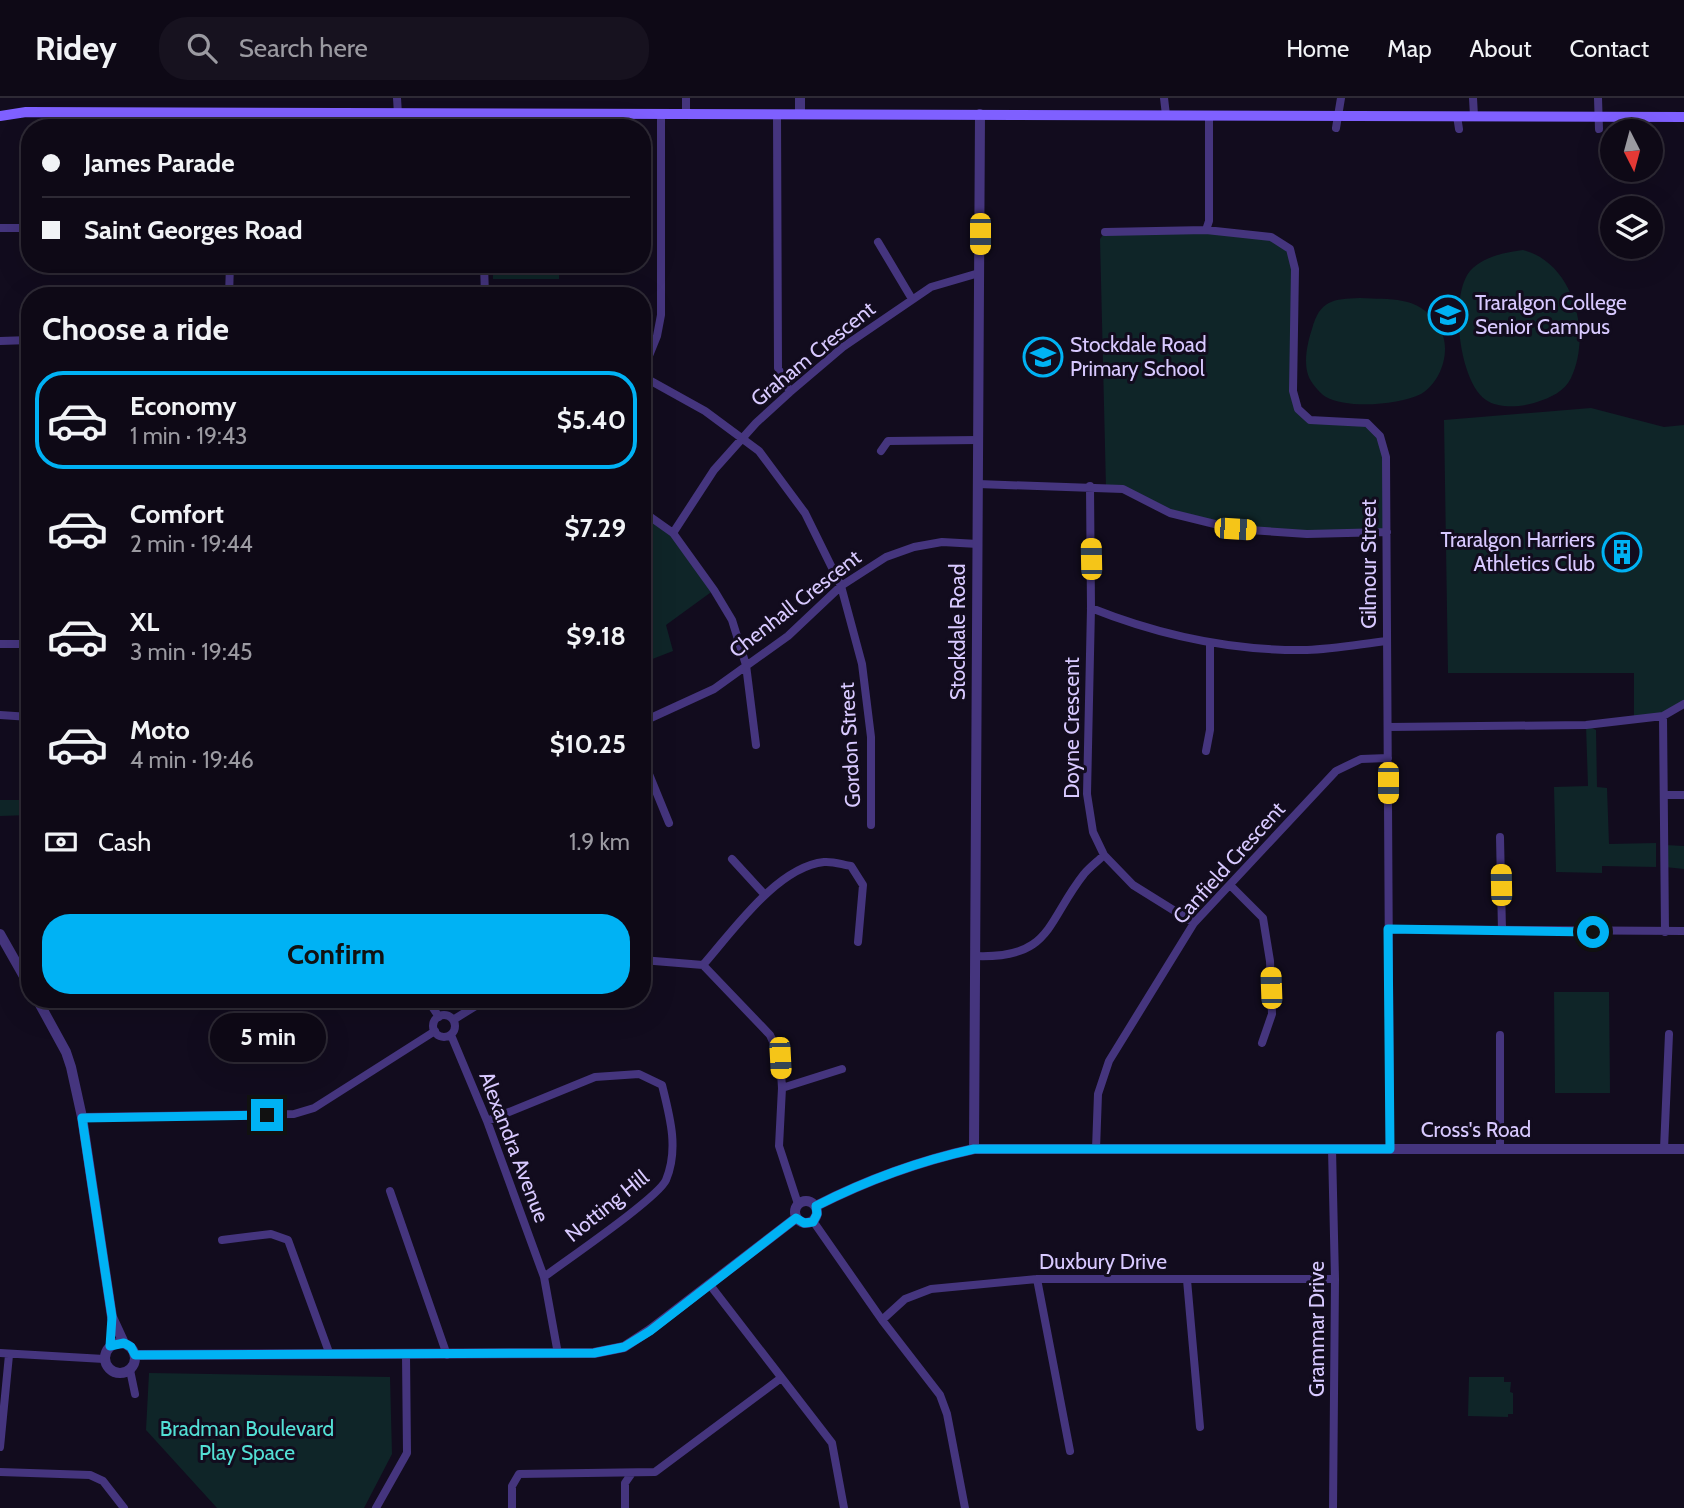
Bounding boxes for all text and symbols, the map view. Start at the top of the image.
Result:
search box [159,17,649,80]
text: Ridey [35,28,117,68]
icon: search [183,29,221,67]
text: Search here [239,32,368,64]
text: Home [1286,34,1349,63]
text: Map [1387,34,1432,63]
text: About [1470,34,1532,63]
text: Contact [1570,34,1649,63]
north arrow [1600,119,1662,182]
map controls [1600,119,1663,259]
text: James Parade [84,147,235,179]
button: layers [1600,196,1663,259]
car [970,213,991,255]
text: Saint Georges Road [84,214,303,246]
place label: Traralgon College Senior Campus [1475,290,1627,339]
school or university icon: Traralgon College Senior Campus [1427,294,1469,336]
street label: Graham Crescent [746,296,880,411]
text: Choose a ride [42,309,229,348]
place label: Stockdale Road Primary School [1070,332,1207,381]
school or university icon: Stockdale Road Primary School [1022,336,1064,378]
icon: car [46,389,109,452]
text: Economy [130,390,236,422]
text: $5.40 [557,404,626,436]
text: 1 min · 19:43 [130,422,247,450]
icon: car [46,497,109,560]
text: Comfort [130,498,224,530]
street label: Gilmour Street [1356,499,1381,629]
text: $7.29 [564,512,626,544]
car [1214,517,1257,541]
place label: Traralgon Harriers Athletics Club [1441,527,1595,576]
text: 2 min · 19:44 [130,530,253,558]
building icon: Traralgon Harriers Athletics Club [1601,531,1643,573]
car [1081,538,1102,580]
street label: Chenhall Crescent [724,544,866,663]
street label: Stockdale Road [945,564,970,700]
icon: car [46,605,109,668]
text: XL [130,606,159,638]
text: $9.18 [566,620,626,652]
text: 3 min · 19:45 [130,638,252,666]
street label: Doyne Crescent [1059,657,1084,799]
street label: Gordon Street [834,682,865,808]
icon: car [46,713,109,776]
text: Moto [130,714,190,746]
text: $10.25 [550,728,626,760]
text: 4 min · 19:46 [130,746,254,774]
car [1378,762,1399,804]
street label: Canfield Crescent [1167,797,1290,929]
icon: cash [42,823,80,861]
text: Cash [98,826,151,858]
text: 1.9 km [569,828,630,856]
car [1491,864,1512,906]
button: Confirm [42,914,630,994]
route start [1577,916,1609,948]
car [1260,967,1283,1009]
callout: 5 min [209,1014,325,1062]
text: 5 min [240,1023,296,1051]
car [769,1036,792,1080]
street label: Alexandra Avenue [474,1068,555,1226]
route end [251,1099,283,1131]
street label: Cross's Road [1421,1117,1531,1142]
street label: Notting Hill [560,1164,654,1247]
street label: Duxbury Drive [1039,1249,1167,1274]
street label: Grammar Drive [1304,1261,1329,1397]
park label: Bradman Boulevard Play Space [160,1416,334,1465]

